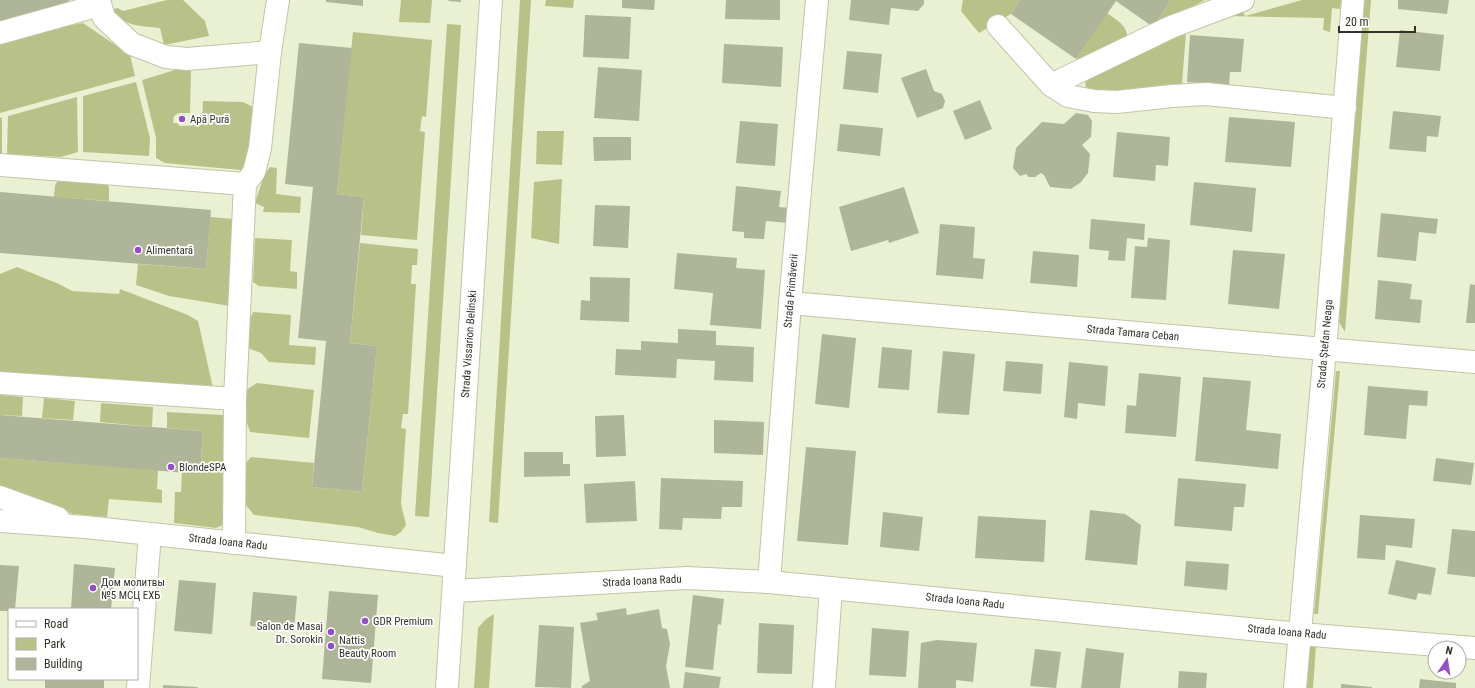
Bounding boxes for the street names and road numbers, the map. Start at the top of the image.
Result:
street label: Strada Primăverii [781,253,801,329]
street label: Strada Vissarion Belinski [459,290,479,398]
street label: Strada Ștefan Neaga [1315,299,1335,389]
street label: Strada Tamara Ceban [1086,322,1180,344]
street label: Strada Ioana Radu [188,531,268,553]
street label: Strada Ioana Radu [602,572,682,590]
street label: Strada Ioana Radu [925,590,1005,612]
street label: Strada Ioana Radu [1247,622,1327,642]

